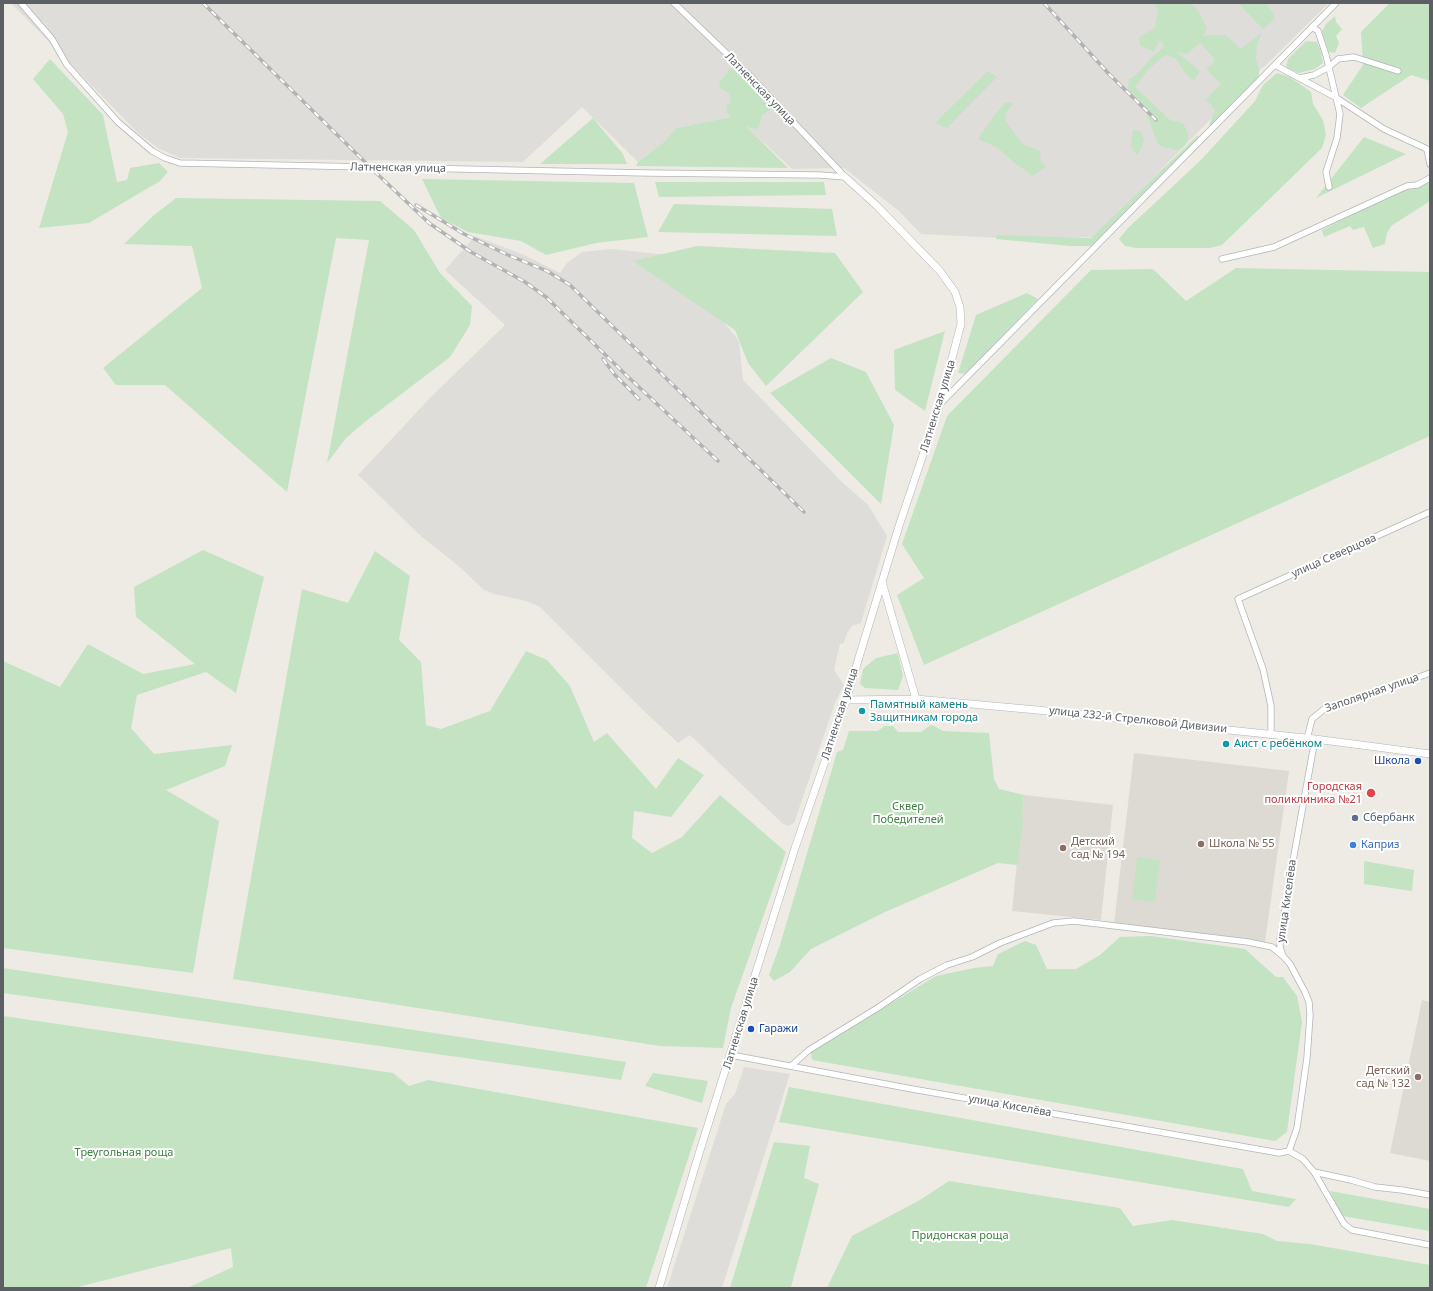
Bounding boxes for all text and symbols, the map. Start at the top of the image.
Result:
street label: Латненская улица [722,50,798,128]
street label: Латненская улица [350,161,446,175]
street label: Латненская улица [918,358,958,454]
street label: улица Северцова [1289,531,1379,581]
street label: Латненская улица [819,666,861,762]
street label: Заполярная улица [1323,671,1421,715]
place label: Памятный камень Защитникам города [870,698,978,724]
street label: улица 232-й Стрелковой Дивизии [1048,704,1228,736]
marker: Памятный камень Защитникам города [857,706,867,716]
place label: Аист с ребёнком [1234,737,1322,751]
marker: Аист с ребёнком [1221,739,1231,749]
place label: Школа [1374,754,1410,768]
marker: Школа [1413,756,1423,766]
place label: Городская поликлиника №21 [1264,780,1362,806]
marker: Городская поликлиника №21 [1365,787,1377,799]
park label: Сквер Победителей [872,800,944,826]
place label: Сбербанк [1363,811,1415,825]
marker: Сбербанк [1350,813,1360,823]
place label: Детский сад № 194 [1071,835,1125,861]
place label: Школа № 55 [1209,837,1275,851]
place label: Каприз [1361,838,1399,852]
marker: Школа № 55 [1196,839,1206,849]
marker: Каприз [1348,840,1358,850]
marker: Детский сад № 194 [1058,843,1068,853]
street label: улица Киселёва [1275,859,1299,943]
street label: Латненская улица [721,975,761,1071]
place label: Гаражи [759,1022,798,1036]
marker: Гаражи [746,1024,756,1034]
place label: Детский сад № 132 [1356,1064,1410,1090]
marker: Детский сад № 132 [1413,1072,1423,1082]
street label: улица Киселёва [968,1092,1052,1120]
park label: Треугольная роща [75,1146,173,1160]
park label: Придонская роща [911,1229,1009,1243]

